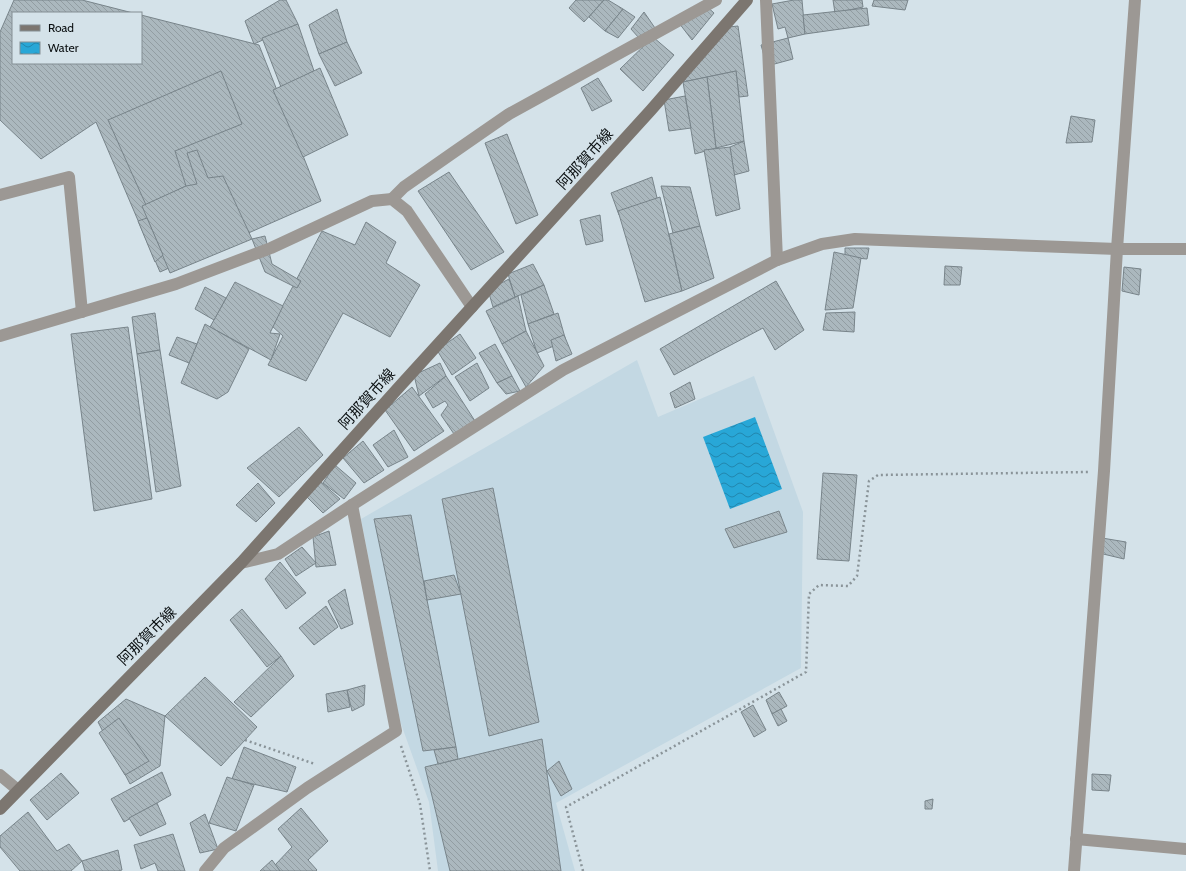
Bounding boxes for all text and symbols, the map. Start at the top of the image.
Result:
legend [12,12,142,64]
text: Road [48,20,74,35]
text: Water [48,40,79,55]
street label: 阿那賀市線 [553,125,617,193]
street label: 阿那賀市線 [335,365,399,433]
street label: 阿那賀市線 [114,603,180,669]

